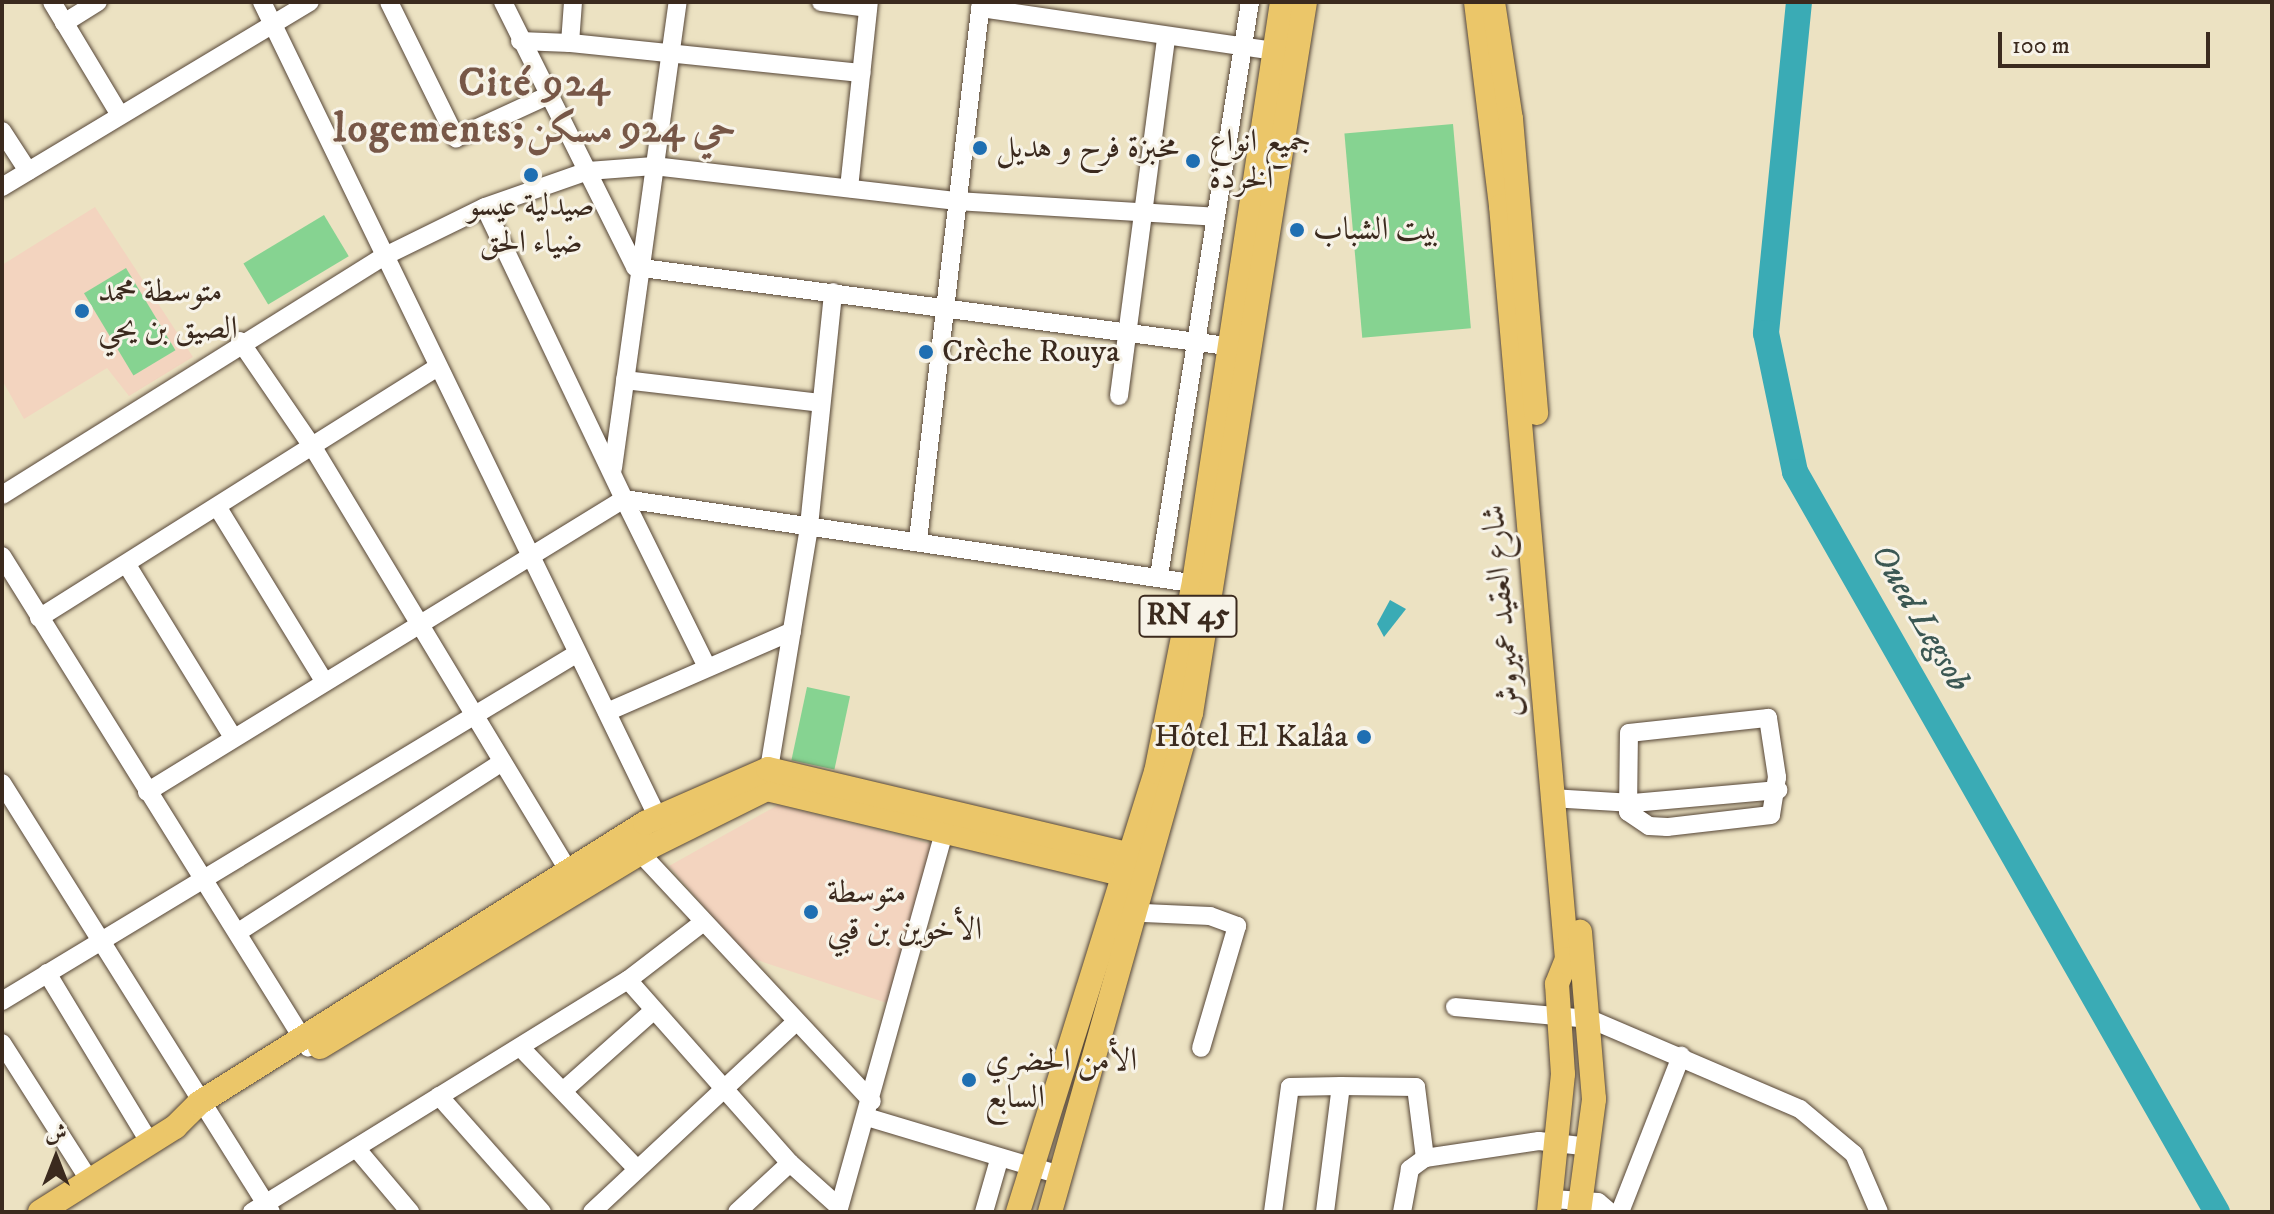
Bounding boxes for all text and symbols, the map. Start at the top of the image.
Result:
scale bar [2002,16,2214,66]
text: 100 m [2012,31,2070,61]
district label: Cité 924 logements;حي 924 مسكن [344,60,726,154]
place label: جميع انواع الخردة [1209,124,1311,199]
place label: مخبزة فرح و هديل [996,129,1179,167]
marker: مخبزة فرح و هديل [971,139,989,157]
marker: جميع انواع الخردة [1184,152,1202,170]
marker: صيدلية عيسو ضياء الحق [522,166,540,184]
place label: صيدلية عيسو ضياء الحق [467,188,595,263]
place label: بيت الشباب [1313,211,1439,249]
marker: بيت الشباب [1288,221,1306,239]
place label: متوسطة محمد الصيق بن يحي [98,274,238,349]
marker: متوسطة محمد الصيق بن يحي [73,302,91,320]
place label: Crèche Rouya [942,333,1120,371]
marker: Crèche Rouya [917,343,935,361]
street label: شارع العقيد عميروش [1475,503,1531,719]
water label: Oued Legsob [1862,537,1978,699]
road number: RN 45 [1138,590,1238,642]
place label: Hôtel El Kalâa [1154,718,1348,756]
marker: Hôtel El Kalâa [1355,728,1373,746]
place label: متوسطة الأخوين بن قبي [827,875,982,950]
marker: متوسطة الأخوين بن قبي [802,903,820,921]
place label: الأمن الحضري السابع [985,1043,1137,1118]
marker: الأمن الحضري السابع [960,1071,978,1089]
north arrow [16,1118,96,1198]
text: ش [45,1120,67,1147]

